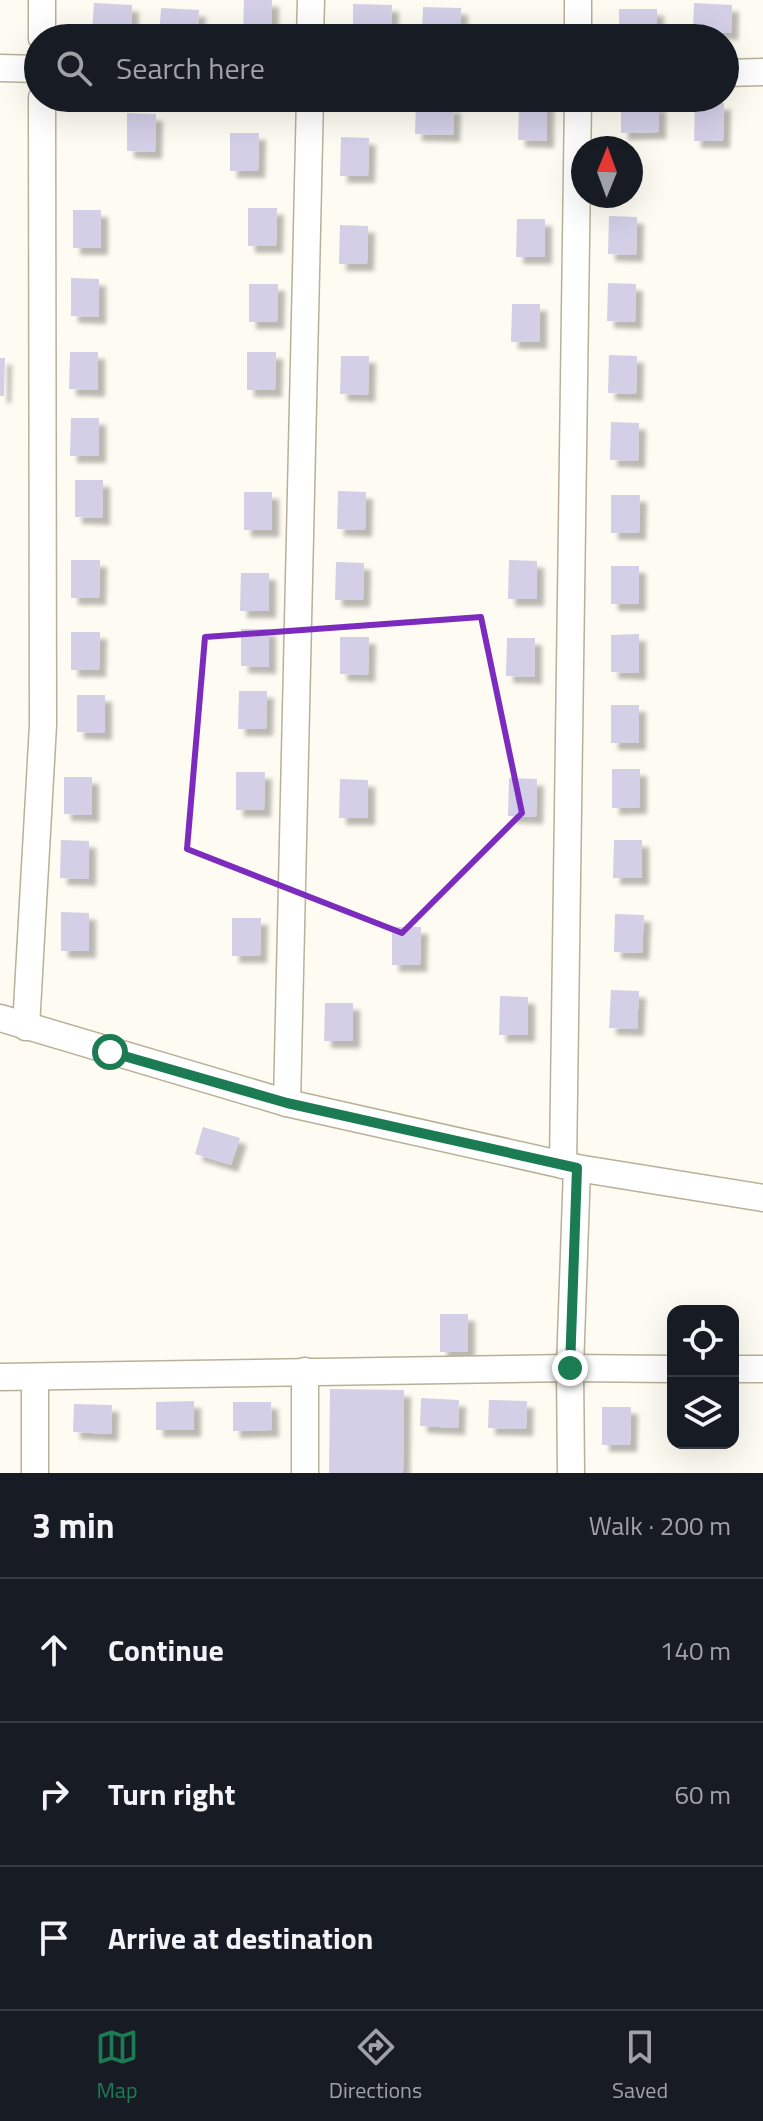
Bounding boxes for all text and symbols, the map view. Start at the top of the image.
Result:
search box [24,24,739,112]
text: Search here [116,45,265,91]
icon: search [52,46,96,90]
north arrow [571,136,643,208]
route start [92,1034,128,1070]
map controls [667,1305,739,1449]
button: locate [667,1305,739,1377]
route end [552,1350,588,1386]
button: layers [667,1377,739,1449]
text: 3 min [32,1499,115,1551]
text: Walk · 200 m [589,1506,731,1545]
text: Continue [108,1627,224,1673]
icon: ahead [32,1628,76,1672]
text: 140 m [660,1631,731,1670]
text: Turn right [108,1771,236,1817]
icon: right [32,1772,76,1816]
text: 60 m [674,1775,731,1814]
text: Arrive at destination [108,1915,373,1961]
icon: arrive [32,1916,76,1960]
tab: Map [95,2025,139,2107]
tab: Directions [329,2025,422,2107]
tab: Saved [612,2025,668,2107]

